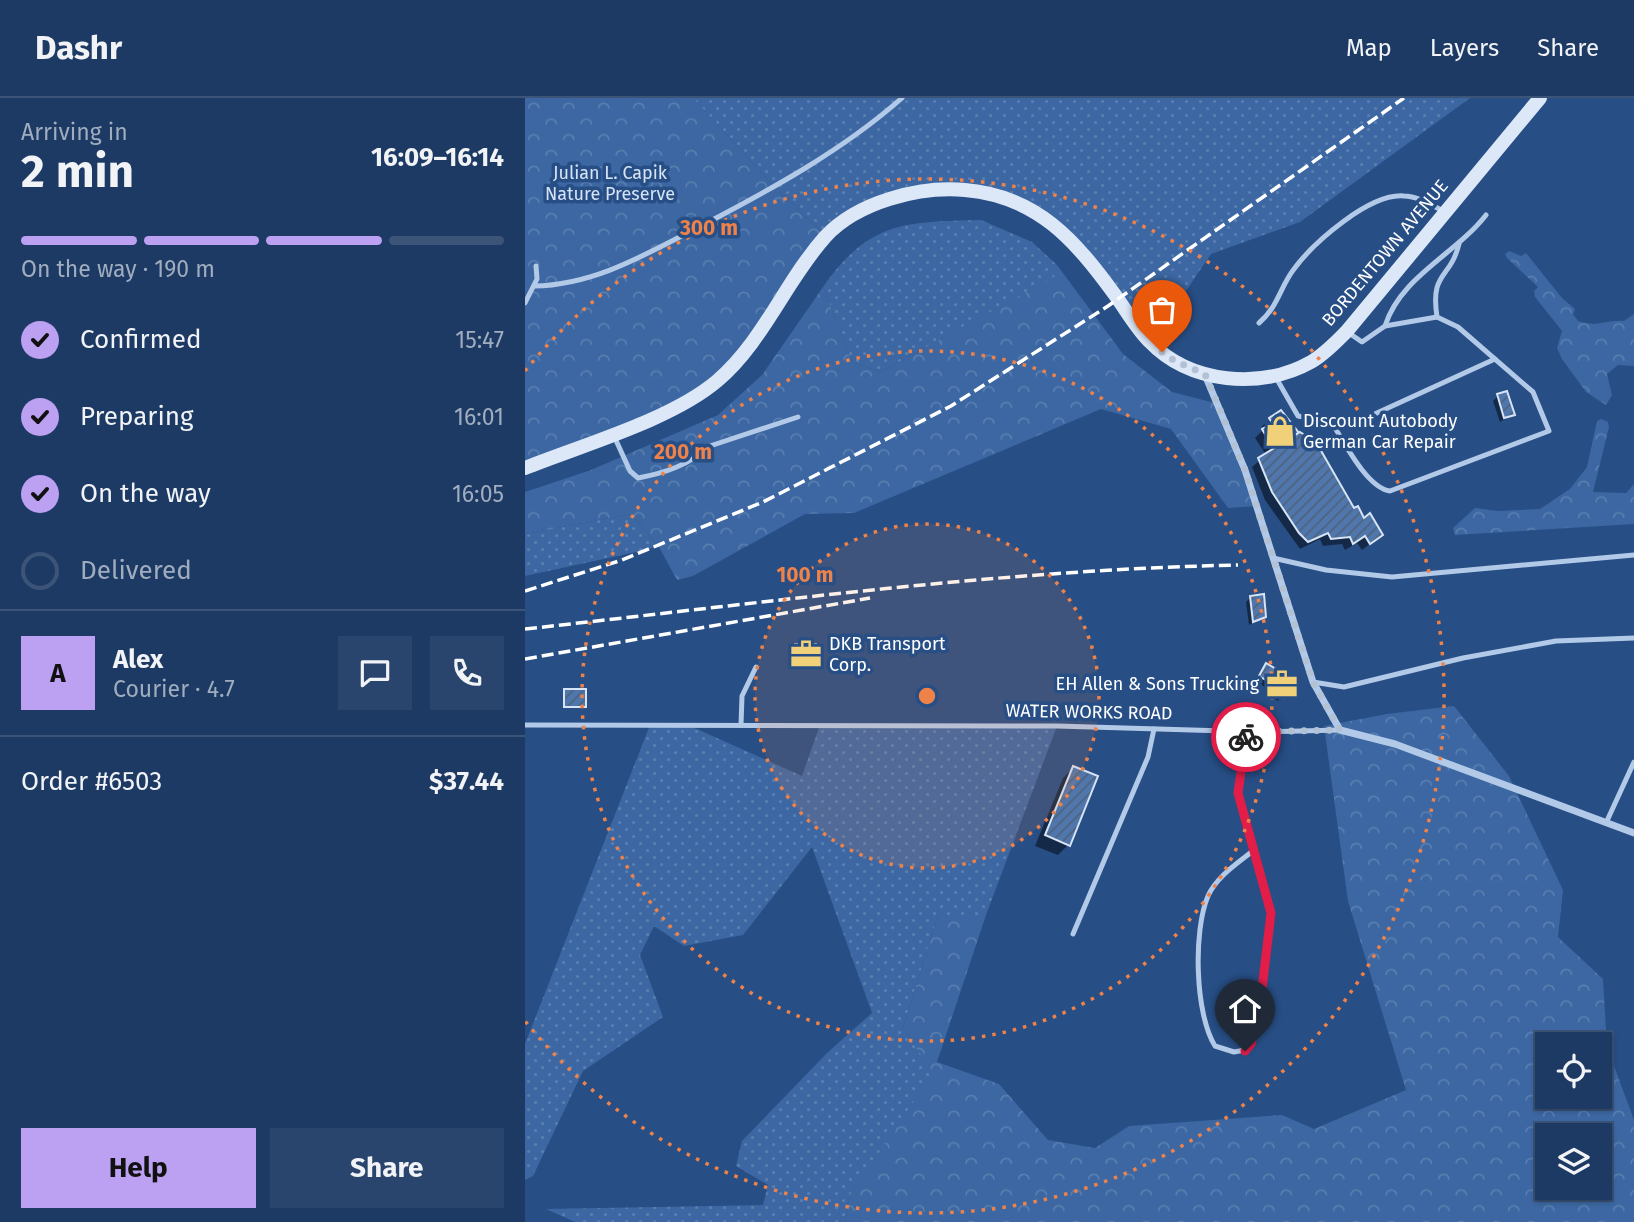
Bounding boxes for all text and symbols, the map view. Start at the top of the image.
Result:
text: Dashr [35,28,122,68]
text: Map [1346,34,1392,62]
text: Layers [1430,34,1499,62]
text: Share [1537,34,1599,62]
text: Arriving in [21,118,128,146]
text: 16:09–16:14 [371,142,504,173]
text: 2 min [21,144,134,199]
park label: Julian L. Capik Nature Preserve [545,162,675,205]
street label: BORDENTOWN AVENUE [1317,175,1453,331]
text: 300 m [679,215,738,241]
text: On the way · 190 m [21,255,215,283]
pin [1132,280,1192,352]
icon: bag [1143,291,1181,329]
icon: check [21,321,59,359]
text: Confirmed [80,324,201,355]
text: 15:47 [455,326,504,354]
icon: check [21,398,59,436]
text: Preparing [80,401,193,432]
text: 16:01 [454,403,504,431]
place label: Discount Autobody German Car Repair [1303,410,1458,453]
shop icon: Discount Autobody German Car Repair [1263,414,1297,448]
text: 200 m [654,439,712,465]
icon: check [21,475,59,513]
text: On the way [80,478,211,509]
text: 16:05 [452,480,504,508]
text: Delivered [80,555,192,586]
text: 100 m [776,562,834,588]
place label: DKB Transport Corp. [829,633,946,676]
button: chat [338,636,412,710]
button: phone [430,636,504,710]
office icon: DKB Transport Corp. [789,637,823,671]
text: Alex [113,644,163,675]
text: A [50,658,66,689]
office icon: EH Allen & Sons Trucking [1265,667,1299,701]
place label: EH Allen & Sons Trucking [1056,673,1260,695]
text: Courier · 4.7 [113,675,235,703]
centre of rings [915,684,939,708]
street label: WATER WORKS ROAD [1005,700,1173,724]
courier [1211,702,1281,772]
icon: bike [1227,718,1265,756]
text: Order #6503 [21,766,162,797]
text: $37.44 [429,766,504,797]
pin [1215,979,1275,1051]
icon: home [1226,990,1264,1028]
map controls [1535,1032,1612,1200]
button: locate [1535,1032,1612,1109]
button: layers [1535,1123,1612,1200]
button: Help [21,1128,256,1208]
button: Share [270,1128,504,1208]

